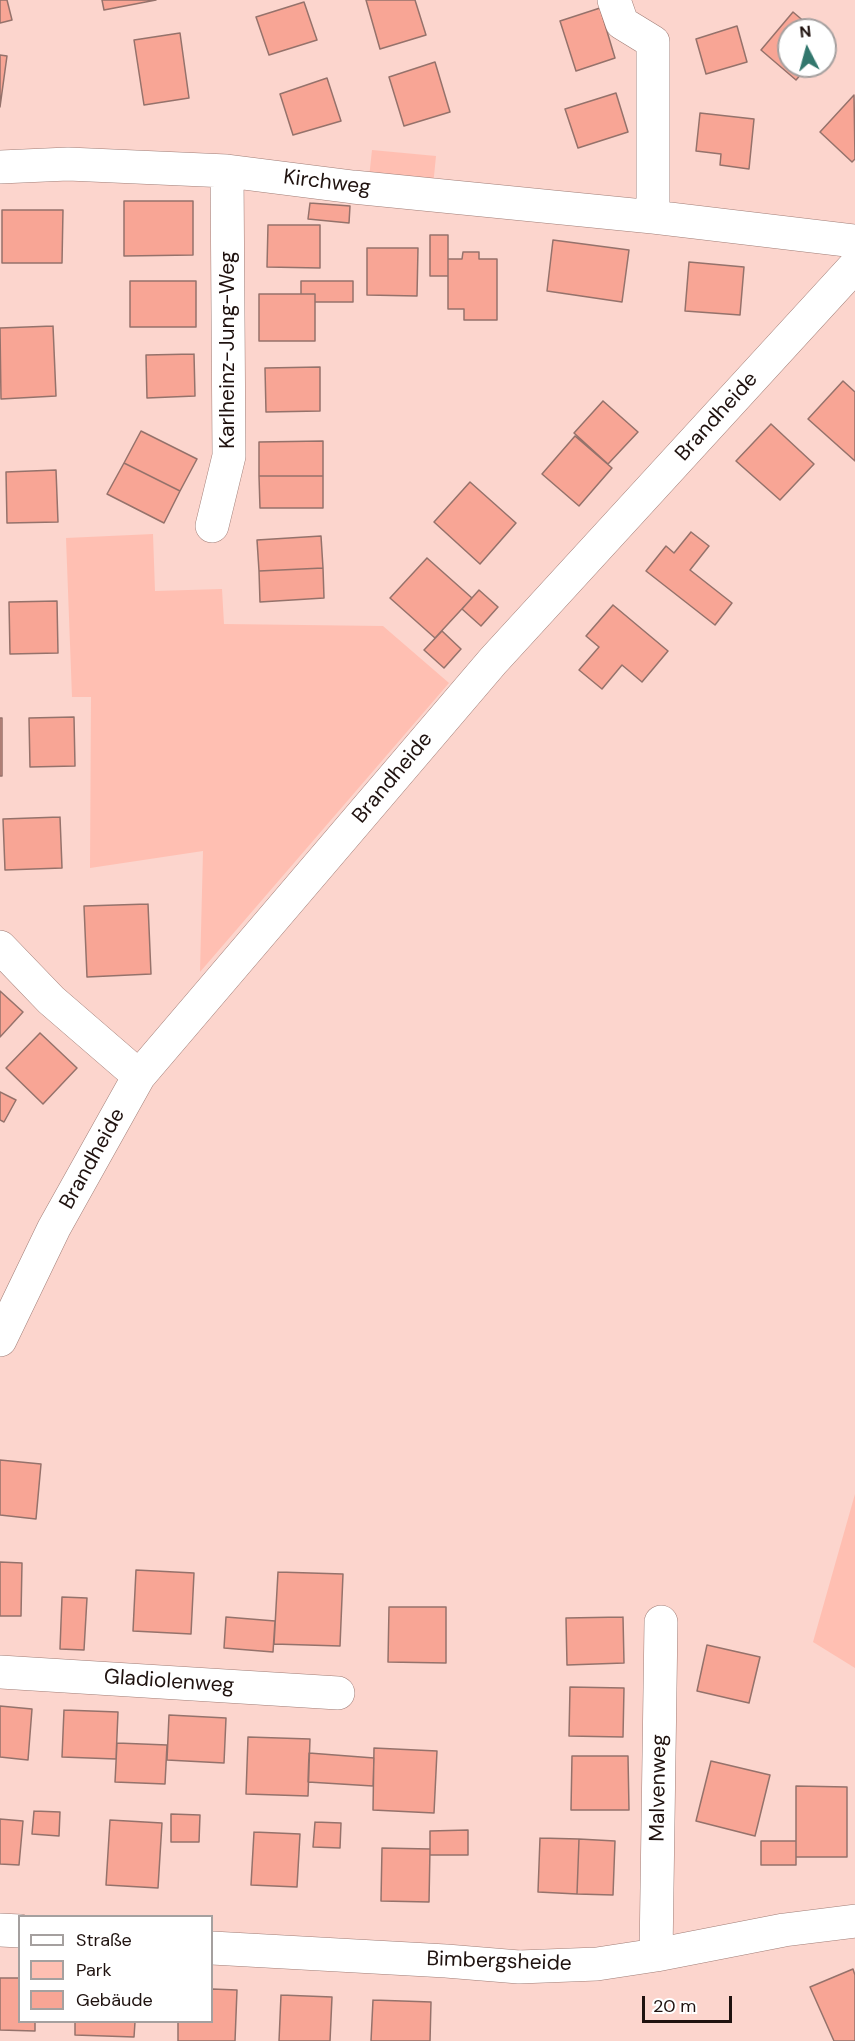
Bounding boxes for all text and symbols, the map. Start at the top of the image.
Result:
north arrow [777,18,837,78]
text: N [798,21,812,43]
street label: Kirchweg [282,165,372,201]
street label: Karlheinz-Jung-Weg [215,251,241,449]
street label: Brandheide [670,367,764,467]
street label: Brandheide [348,727,438,829]
street label: Brandheide [55,1104,131,1214]
street label: Gladiolenweg [103,1665,235,1699]
street label: Malvenweg [645,1734,673,1842]
legend [18,1915,213,2023]
text: Straße [76,1928,132,1952]
street label: Bimbergsheide [426,1947,572,1977]
text: Park [76,1958,112,1982]
scale bar [645,1984,735,2022]
text: Gebäude [76,1988,153,2012]
text: 20 m [653,1994,696,2018]

